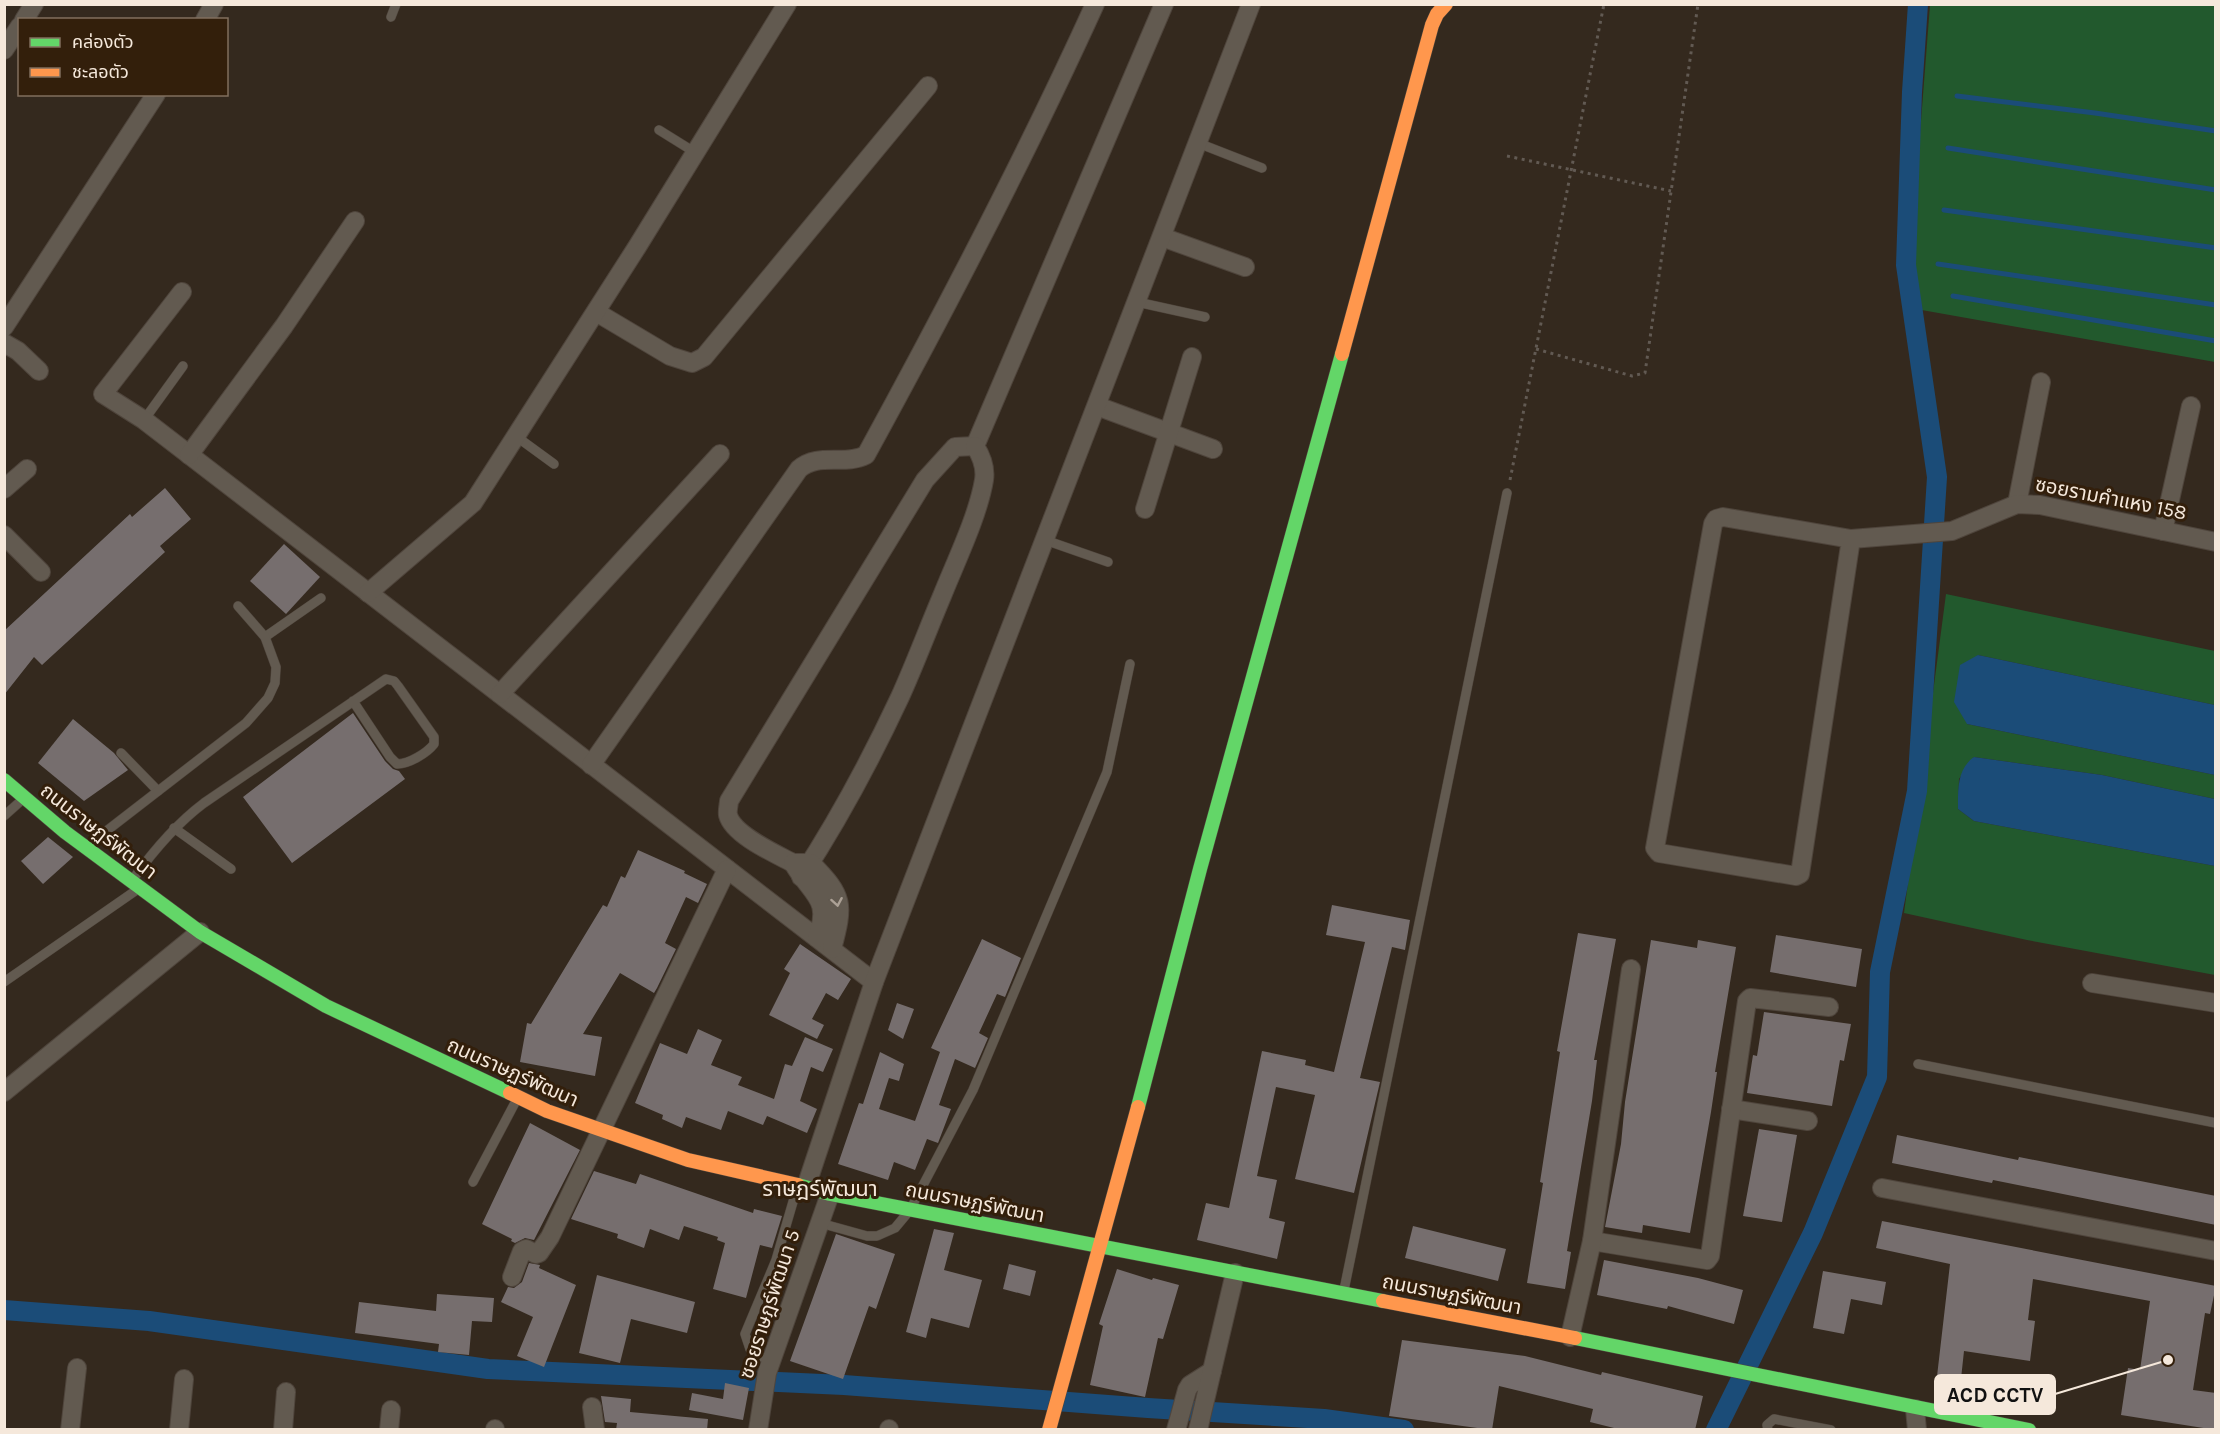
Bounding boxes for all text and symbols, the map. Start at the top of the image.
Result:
legend [18,18,228,96]
text: คล่องตัว [72,31,134,53]
text: ชะลอตัว [72,61,129,83]
street label: ซอยรามคำแหง 158 [2033,473,2189,524]
street label: ถนนราษฏร์พัฒนา [36,779,161,884]
one-way arrow [830,896,843,906]
street label: ถนนราษฏร์พัฒนา [444,1033,582,1112]
district label: ราษฎร์พัฒนา [762,1176,878,1202]
street label: ถนนราษฏร์พัฒนา [903,1178,1047,1227]
street label: ซอยราษฎร์พัฒนา 5 [735,1227,804,1382]
street label: ถนนราษฏร์พัฒนา [1380,1270,1524,1319]
callout: ACD CCTV [1935,1375,2055,1414]
text: ACD CCTV [1947,1383,2044,1407]

